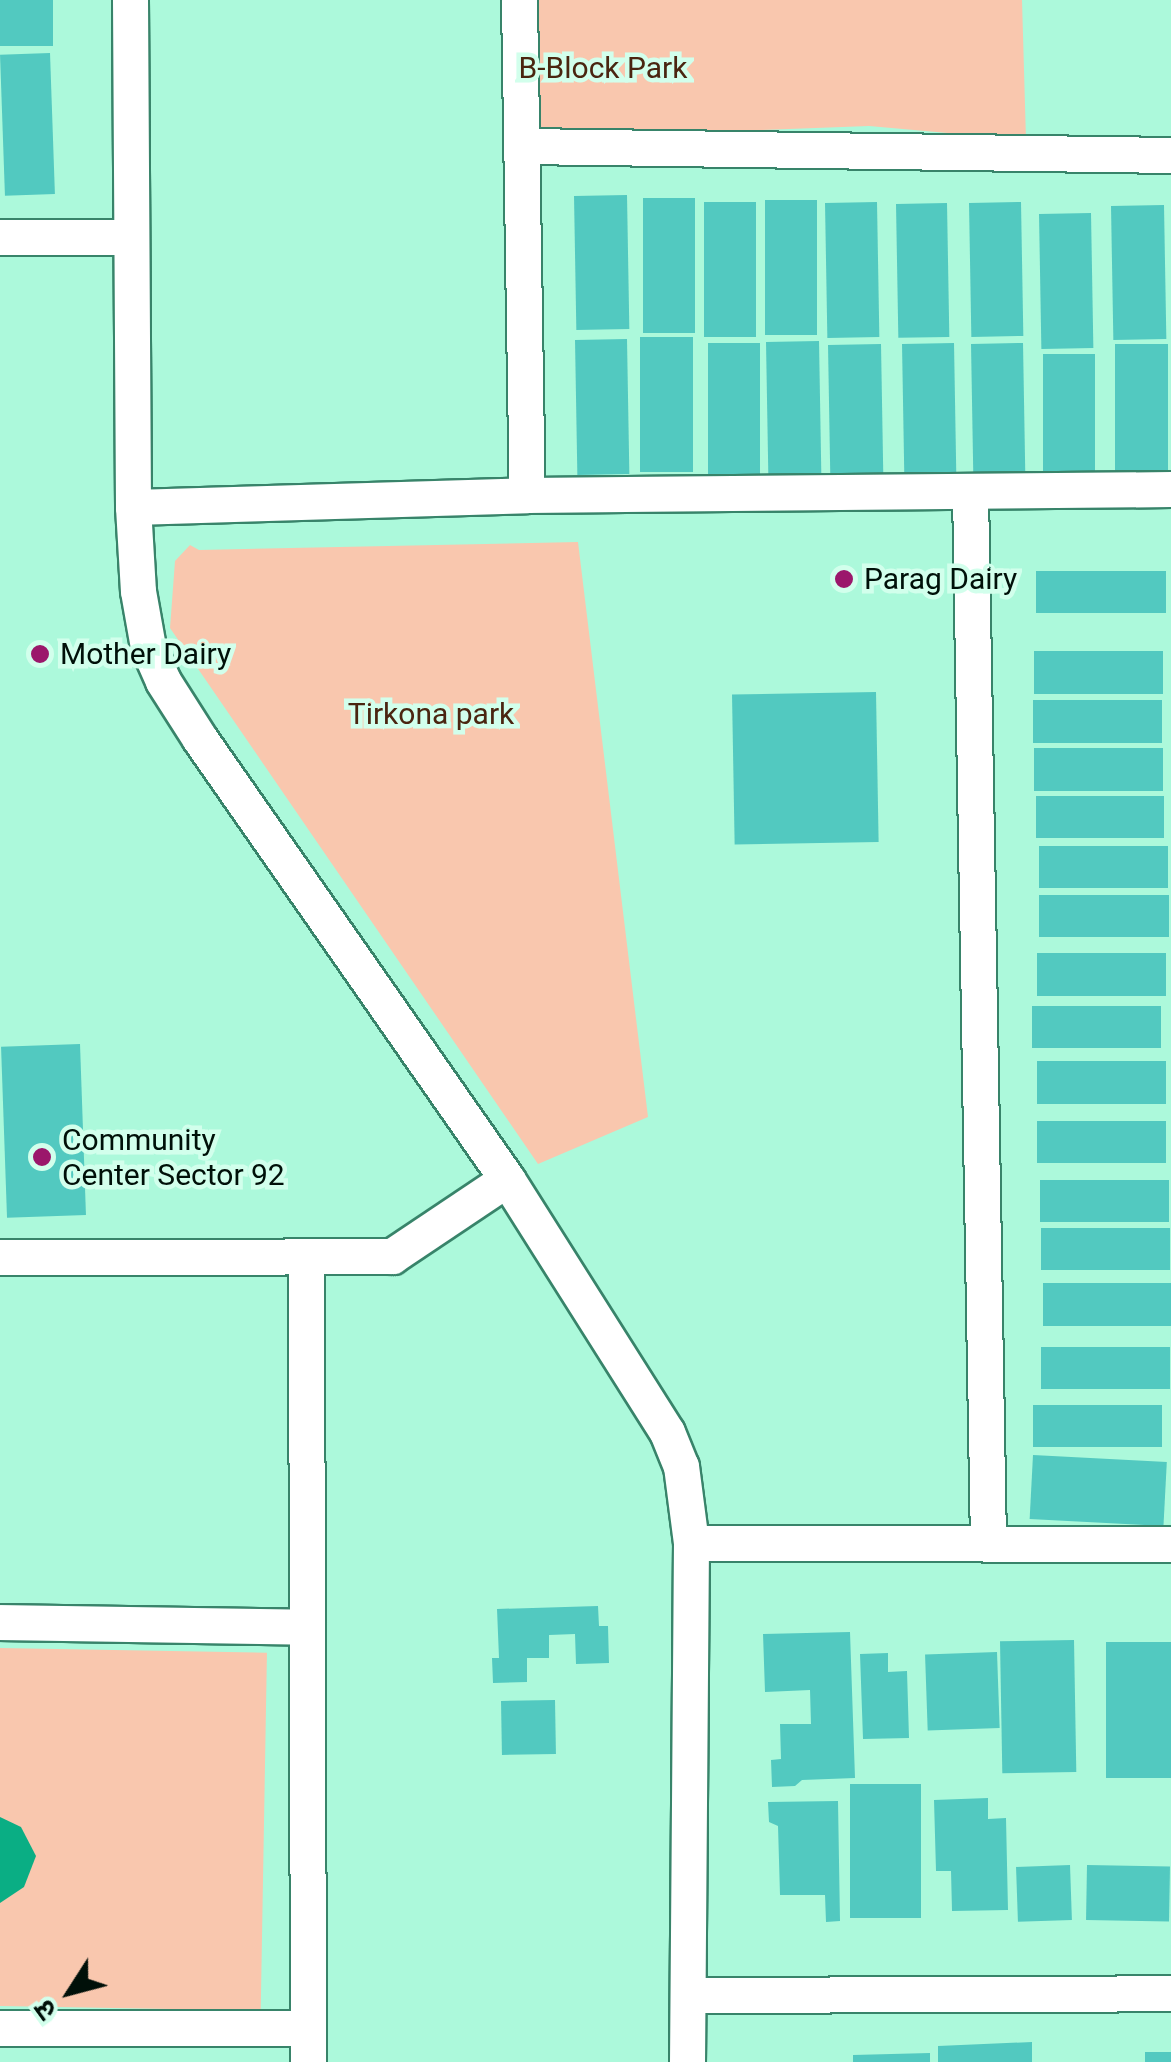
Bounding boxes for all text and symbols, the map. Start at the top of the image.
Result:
park label: B-Block Park [519,50,687,86]
place label: Parag Dairy [864,561,1017,597]
marker: Parag Dairy [833,568,855,590]
place label: Mother Dairy [60,636,231,672]
marker: Mother Dairy [29,643,51,665]
park label: Tirkona park [348,696,514,732]
place label: Community Center Sector 92 [62,1122,285,1192]
marker: Community Center Sector 92 [31,1146,53,1168]
north arrow [20,1942,120,2042]
text: उ [27,1994,63,2026]

